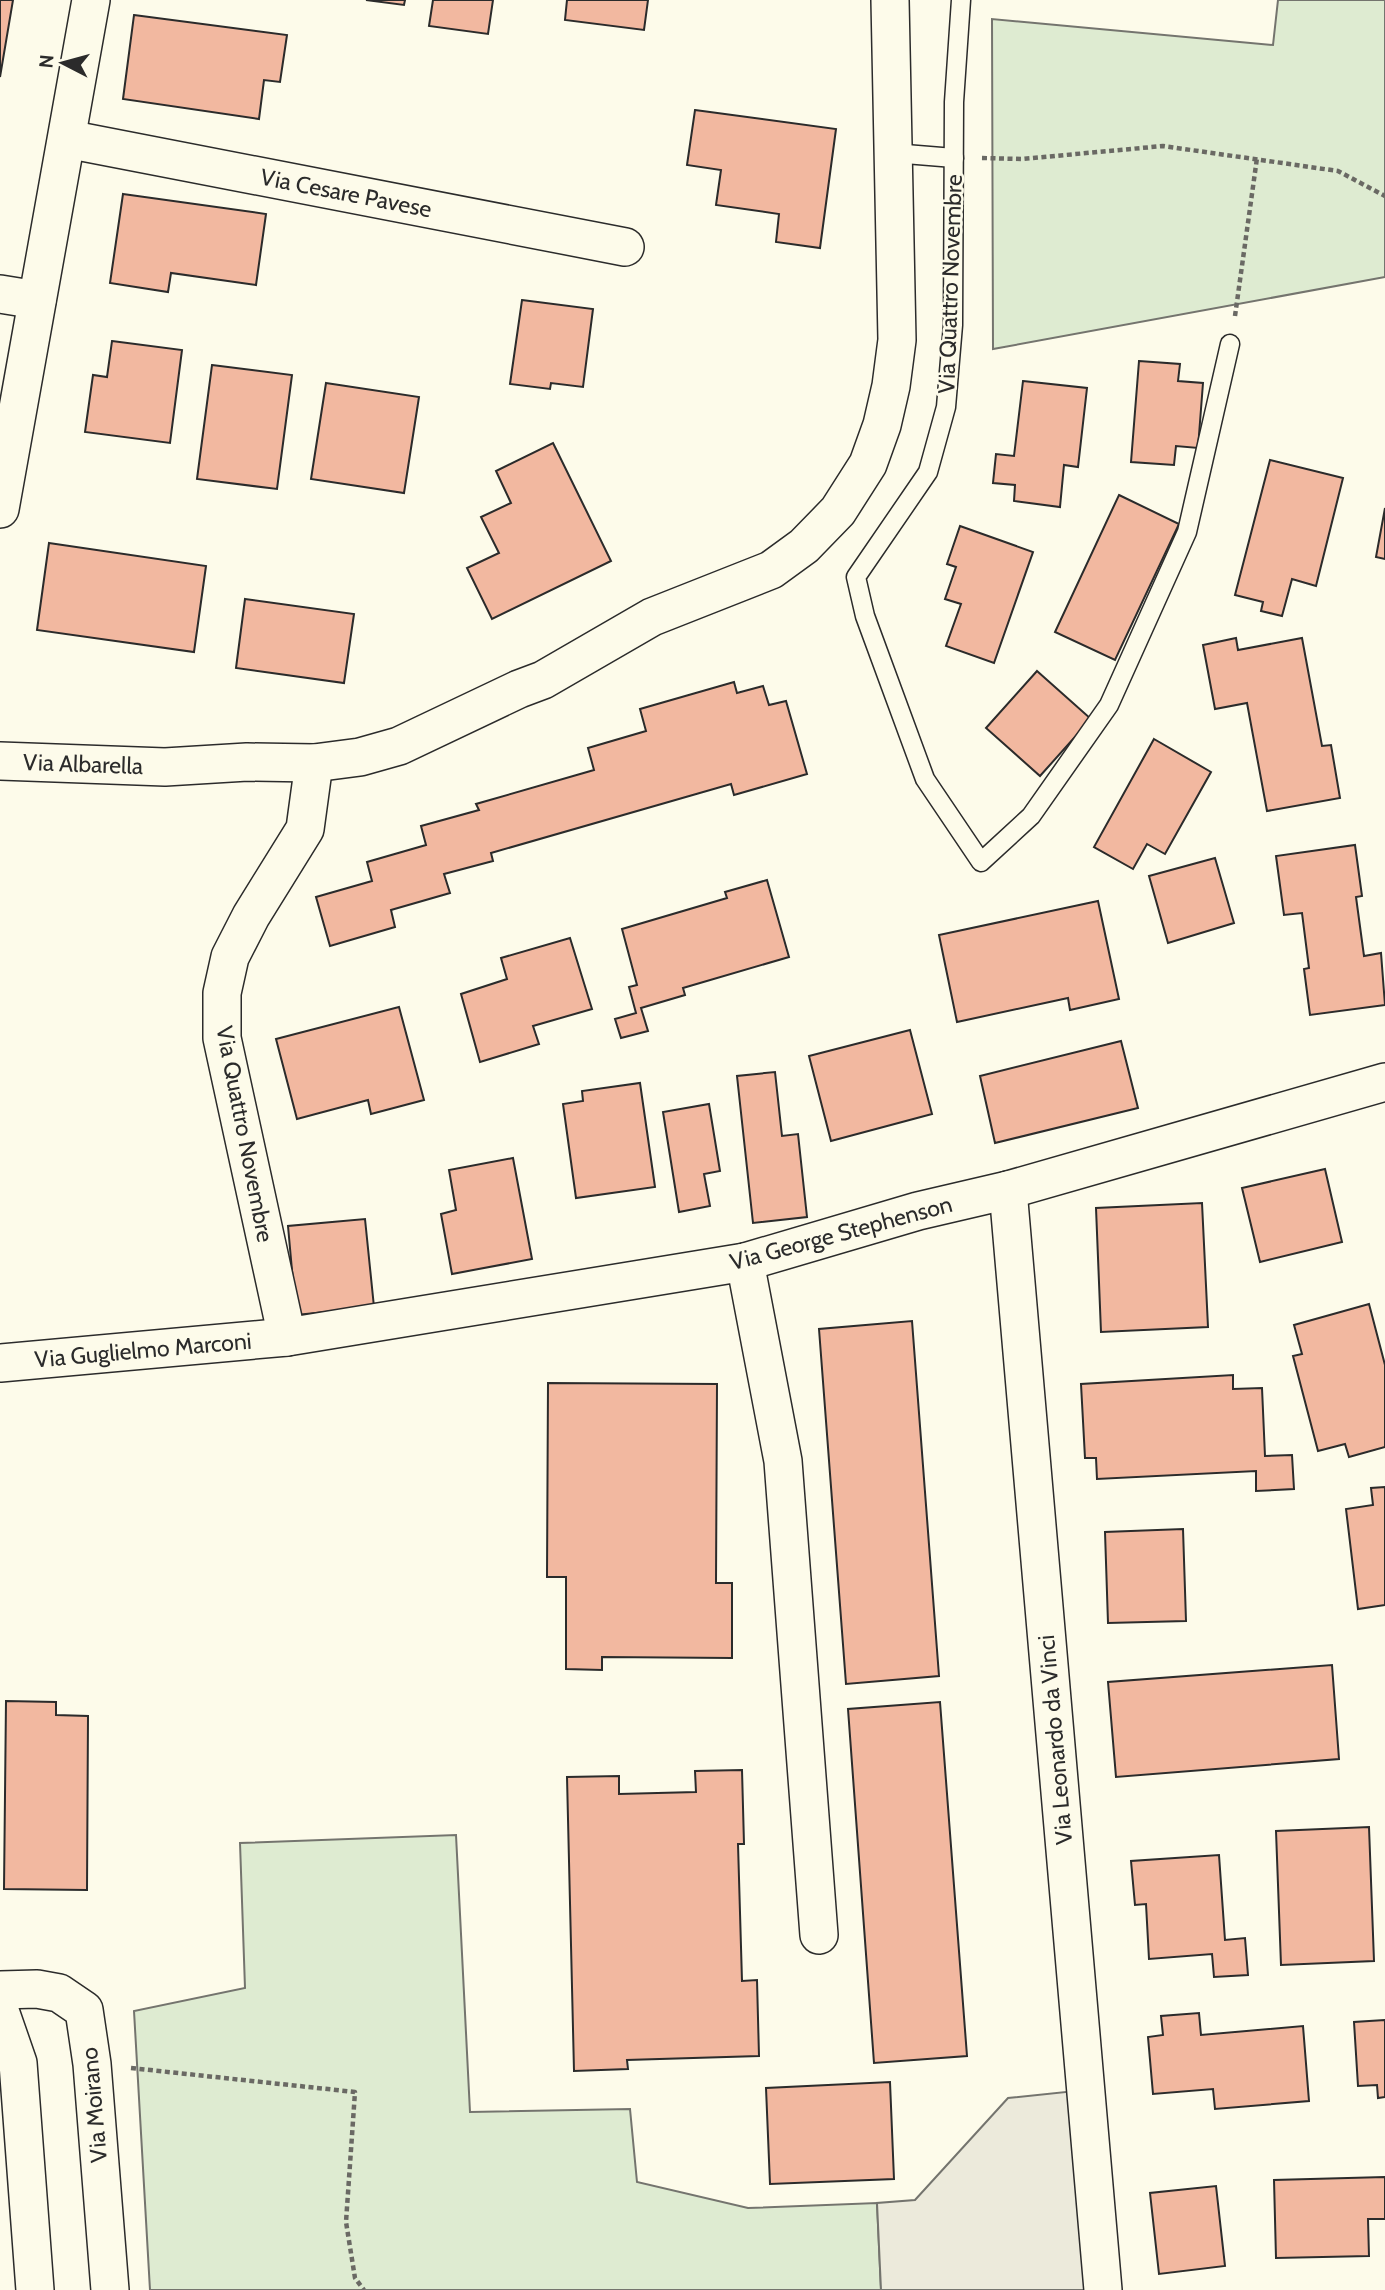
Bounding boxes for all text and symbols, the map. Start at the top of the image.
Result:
north arrow [28,28,98,98]
text: N [34,53,59,69]
street label: Via Cesare Pavese [258,163,434,223]
street label: Via Quattro Novembre [932,173,968,394]
street label: Via Albarella [23,748,143,780]
street label: Via Quattro Novembre [210,1023,280,1245]
street label: Via George Stephenson [727,1190,955,1276]
street label: Via Guglielmo Marconi [33,1327,253,1373]
street label: Via Leonardo da Vinci [1032,1634,1078,1846]
street label: Via Moirano [75,2046,113,2164]

